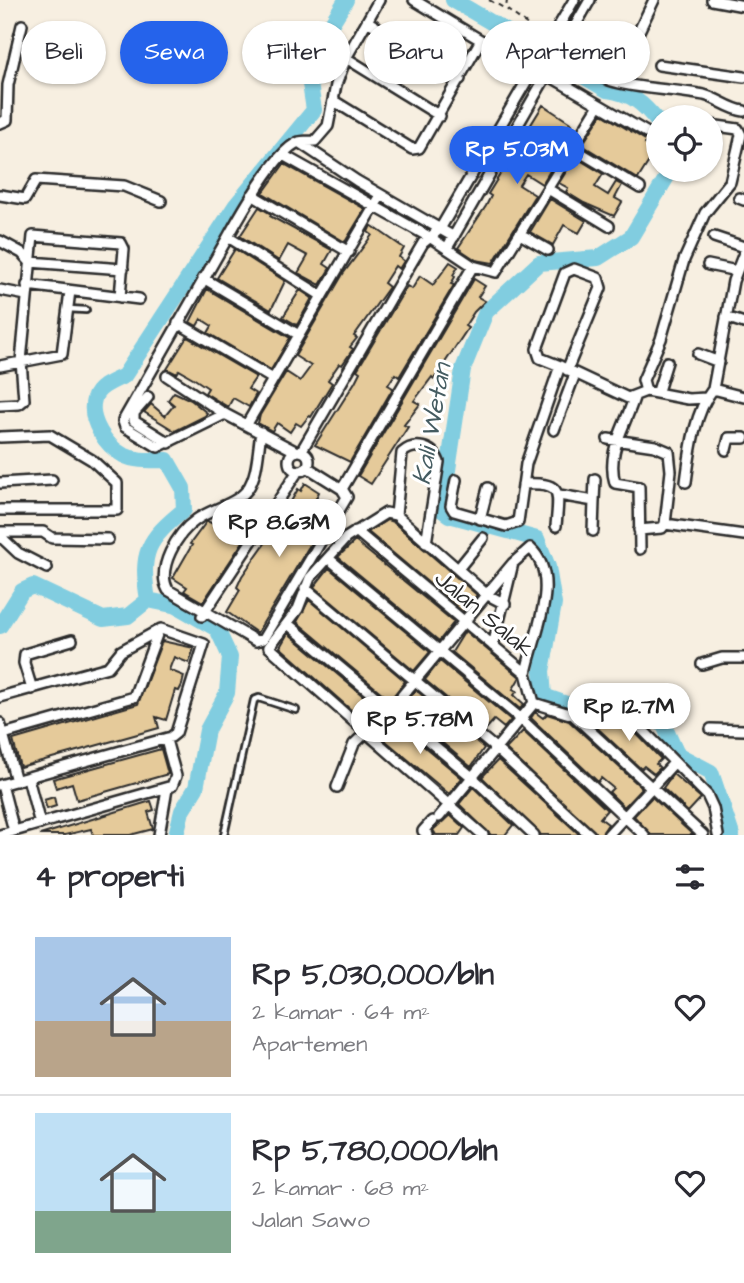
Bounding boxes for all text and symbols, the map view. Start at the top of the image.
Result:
chip: Beli [21,21,106,84]
chip: Sewa [120,21,228,84]
chip: Filter [242,21,350,84]
chip: Baru [364,21,467,84]
chip: Apartemen [481,21,650,84]
map controls [646,105,723,182]
button: locate [646,105,723,182]
pin: Rp 5.03M [445,127,589,186]
text: Rp 5.03M [465,133,569,165]
water label: Kali Wetan [404,359,461,488]
pin: Rp 8.63M [207,500,351,559]
text: Rp 8.63M [228,506,330,538]
street label: Jalan Salak [427,562,541,666]
pin: Rp 12.7M [557,684,701,743]
text: Rp 12.7M [584,690,674,722]
pin: Rp 5.78M [348,696,492,756]
text: Rp 5.78M [367,703,473,735]
text: 4 properti [35,856,184,898]
icon: filters [671,858,709,896]
text: Rp 5,030,000/bln [252,954,494,996]
icon: home [91,965,175,1049]
icon: heart [671,988,709,1026]
text: 2 kamar · 64 m² [252,996,430,1028]
text: Apartemen [252,1028,368,1060]
text: Rp 5,780,000/bln [252,1130,498,1172]
icon: home [91,1141,175,1225]
icon: heart [671,1164,709,1202]
text: 2 kamar · 68 m² [252,1172,429,1204]
text: Jalan Sawo [252,1204,370,1236]

